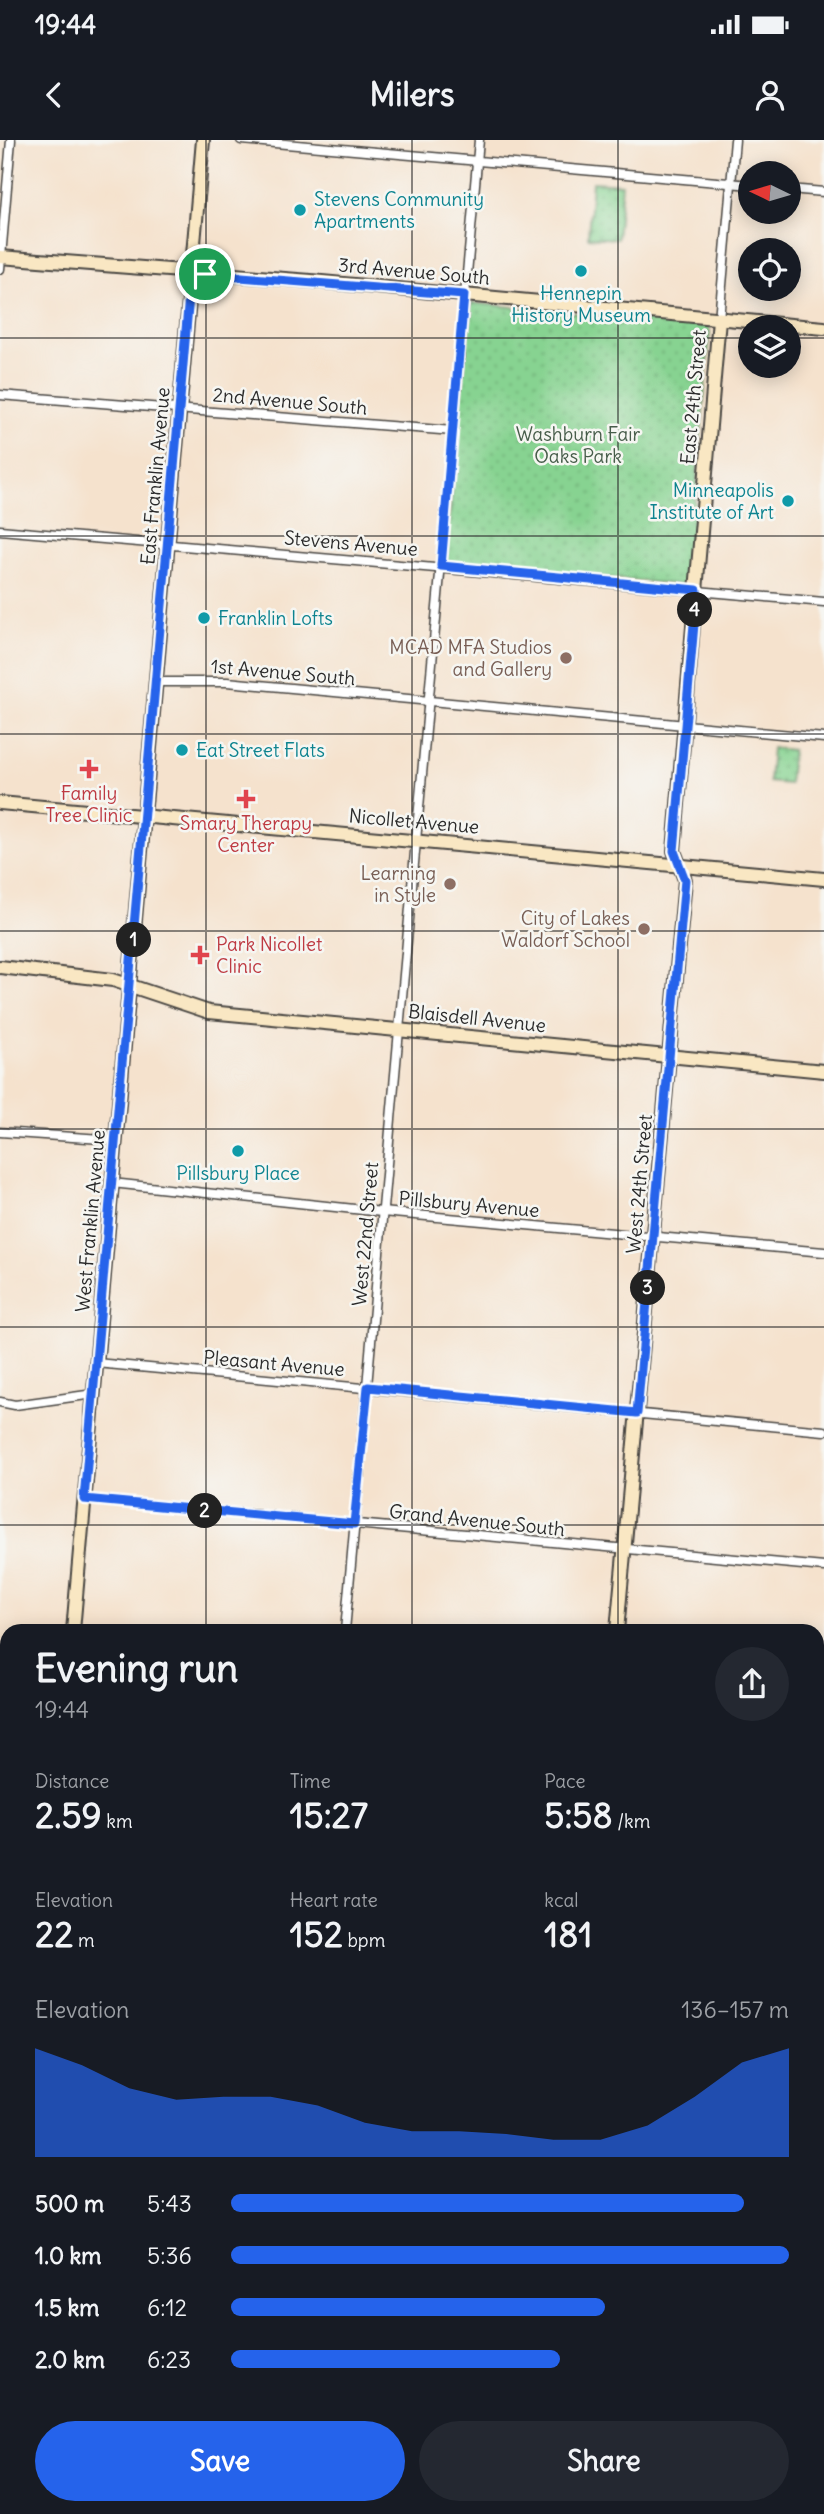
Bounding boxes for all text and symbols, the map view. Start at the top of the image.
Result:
text: 19:44 [35,8,96,41]
text: Milers [369,74,455,115]
icon: back [35,76,73,114]
icon: person [751,76,789,114]
north arrow [738,161,802,224]
map controls [738,161,801,378]
place label: Stevens Community Apartments [314,187,484,233]
marker: Stevens Community Apartments [292,202,308,218]
button: locate [738,238,801,301]
pin [175,244,235,304]
street label: 3rd Avenue South [337,252,491,290]
icon: arrive [186,255,224,293]
marker: Hennepin History Museum [573,263,589,279]
place label: Hennepin History Museum [511,281,651,327]
button: layers [738,315,801,378]
street label: East 24th Street [675,329,711,465]
street label: 2nd Avenue South [212,382,368,420]
street label: East Franklin Avenue [135,386,175,566]
park label: Washburn Fair Oaks Park [516,422,641,468]
place label: Minneapolis Institute of Art [649,478,774,524]
marker: Minneapolis Institute of Art [780,493,796,509]
street label: Stevens Avenue [283,525,419,561]
pin: 4 [678,592,712,628]
text: 4 [689,597,700,621]
place label: Franklin Lofts [218,606,333,630]
marker: Franklin Lofts [196,610,212,626]
place label: MCAD MFA Studios and Gallery [389,635,552,681]
marker: MCAD MFA Studios and Gallery [558,650,574,666]
street label: 1st Avenue South [210,654,356,690]
place label: Eat Street Flats [196,738,325,762]
marker: Eat Street Flats [174,742,190,758]
marker: Family Tree Clinic [79,759,99,779]
place label: Family Tree Clinic [46,781,132,827]
marker: Smary Therapy Center [236,789,256,809]
street label: Nicollet Avenue [348,803,480,839]
place label: Smary Therapy Center [180,811,312,857]
place label: Learning in Style [361,861,436,907]
marker: Learning in Style [442,876,458,892]
place label: City of Lakes Waldorf School [501,906,630,952]
marker: City of Lakes Waldorf School [636,921,652,937]
pin: 1 [116,922,152,958]
text: 1 [130,927,137,951]
place label: Park Nicollet Clinic [216,932,322,978]
marker: Park Nicollet Clinic [190,945,210,965]
street label: Blaisdell Avenue [407,999,547,1037]
street label: West 24th Street [621,1113,657,1255]
street label: West Franklin Avenue [70,1129,110,1313]
marker: Pillsbury Place [230,1143,246,1159]
place label: Pillsbury Place [176,1161,300,1185]
street label: West 22nd Street [347,1161,383,1307]
street label: Pillsbury Avenue [398,1186,540,1222]
pin: 3 [630,1270,666,1306]
text: 3 [642,1275,653,1299]
street label: Pleasant Avenue [202,1345,346,1381]
pin: 2 [188,1494,222,1528]
text: 2 [199,1498,210,1522]
street label: Grand Avenue South [388,1499,566,1541]
text: Evening run [35,1645,238,1692]
button: share [715,1647,789,1721]
text: 19:44 [35,1695,89,1724]
text: Distance [35,1769,109,1793]
text: Time [290,1769,331,1793]
text: Pace [544,1769,586,1793]
text: 2.59 [35,1793,102,1837]
text: 15:27 [290,1793,368,1837]
text: 5:58 [544,1793,613,1837]
text: km [102,1809,133,1833]
text: /km [613,1809,650,1833]
text: Elevation [35,1888,113,1912]
text: Heart rate [290,1888,378,1912]
text: kcal [544,1888,579,1912]
text: 22 [35,1912,73,1956]
text: 152 [290,1912,343,1956]
text: 181 [544,1912,592,1956]
text: m [73,1928,95,1952]
text: bpm [343,1928,385,1952]
text: Elevation [35,1995,129,2024]
text: 136–157 m [681,1995,789,2024]
text: 500 m [35,2189,104,2218]
text: 5:43 [147,2189,192,2218]
text: 1.0 km [35,2241,101,2270]
text: 5:36 [147,2241,192,2270]
text: 1.5 km [35,2293,100,2322]
text: 6:12 [147,2293,187,2322]
text: 2.0 km [35,2345,105,2374]
text: 6:23 [147,2345,191,2374]
button: Save [35,2421,405,2501]
button: Share [419,2421,789,2501]

